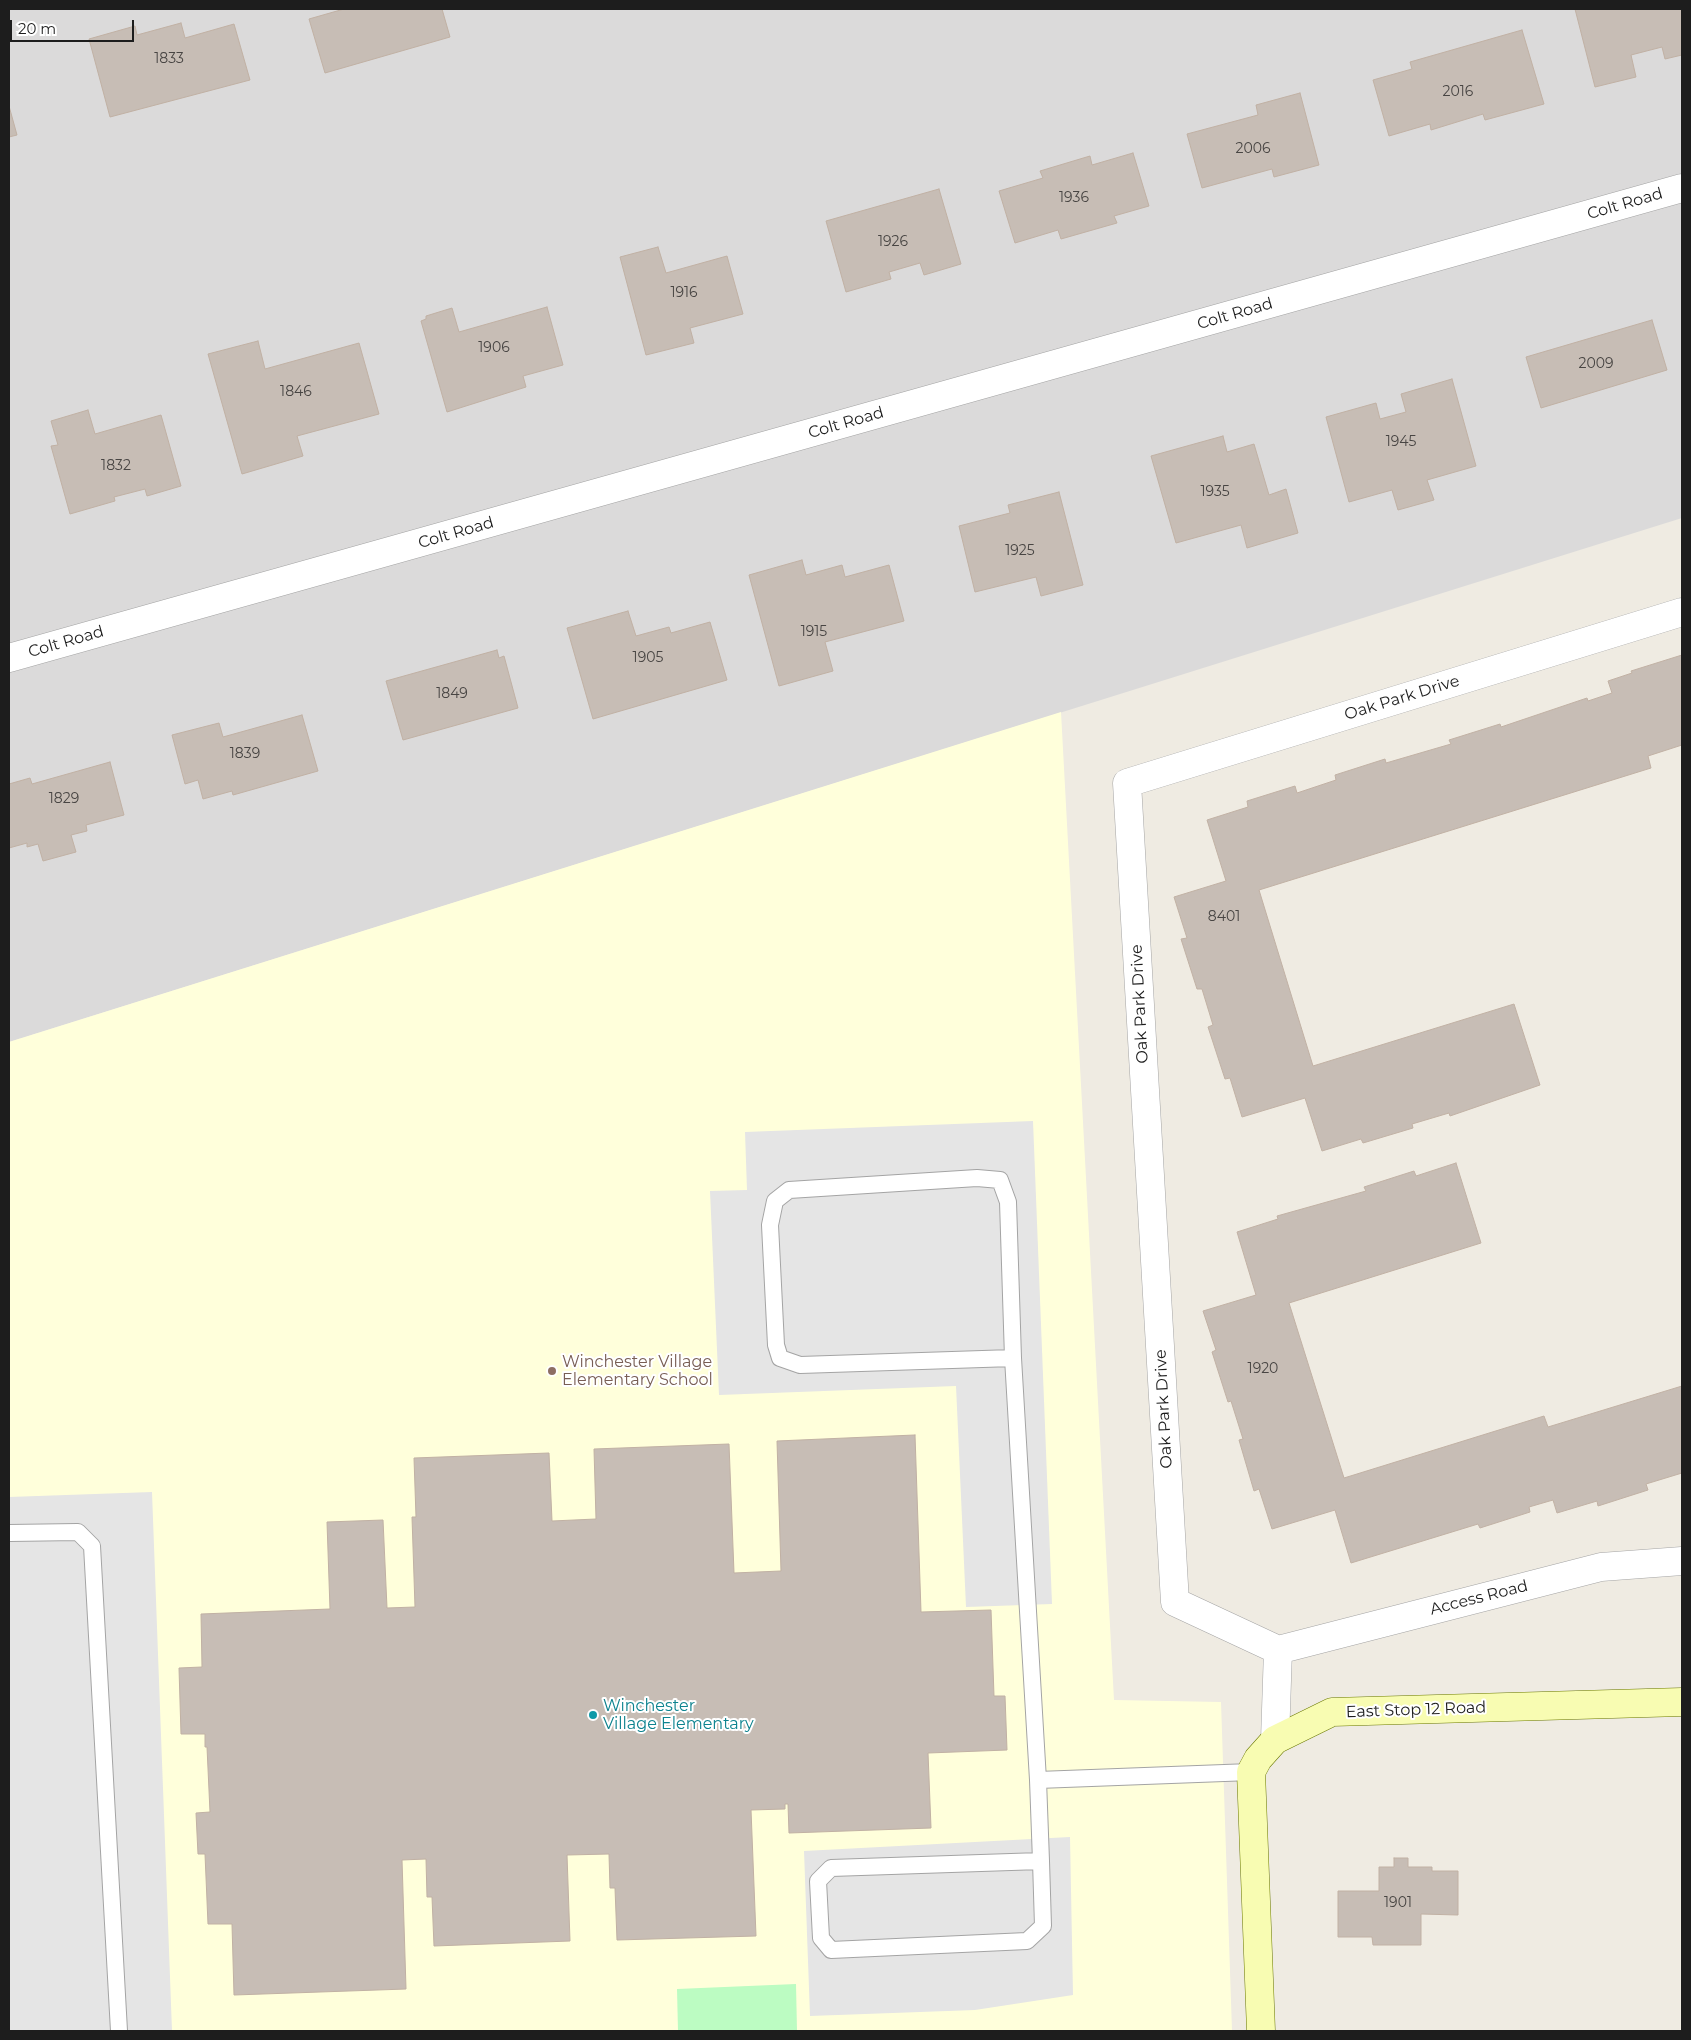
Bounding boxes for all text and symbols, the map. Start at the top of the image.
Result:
scale bar [12,10,136,42]
text: 20 m [18,19,56,38]
house number: 1833 [154,51,184,67]
house number: 2016 [1443,84,1473,100]
house number: 2006 [1236,141,1270,157]
street label: Colt Road [1585,184,1665,224]
house number: 1936 [1059,190,1089,206]
house number: 1926 [878,234,908,250]
house number: 1916 [670,285,698,301]
street label: Colt Road [1195,294,1275,334]
house number: 1906 [478,340,510,356]
house number: 2009 [1579,356,1613,372]
house number: 1846 [280,384,312,400]
street label: Colt Road [806,403,886,443]
house number: 1945 [1386,434,1416,450]
house number: 1832 [101,458,131,474]
house number: 1935 [1200,484,1230,500]
street label: Colt Road [416,513,496,553]
house number: 1925 [1005,543,1035,559]
street label: Colt Road [26,622,106,662]
house number: 1915 [801,624,827,640]
house number: 1905 [633,650,663,666]
street label: Oak Park Drive [1342,671,1462,725]
house number: 1849 [436,686,468,702]
house number: 1839 [230,746,260,762]
house number: 1829 [49,791,79,807]
house number: 8401 [1208,909,1240,925]
street label: Oak Park Drive [1127,944,1153,1064]
street label: Oak Park Drive [1151,1349,1177,1469]
place label: Winchester Village Elementary School [562,1352,713,1390]
house number: 1920 [1248,1361,1278,1377]
marker: Winchester Village Elementary School [546,1365,558,1377]
street label: Access Road [1428,1577,1530,1619]
place label: Winchester Village Elementary [603,1696,754,1734]
street label: East Stop 12 Road [1345,1698,1487,1722]
marker: Winchester Village Elementary [587,1709,599,1721]
house number: 1901 [1384,1895,1412,1911]

